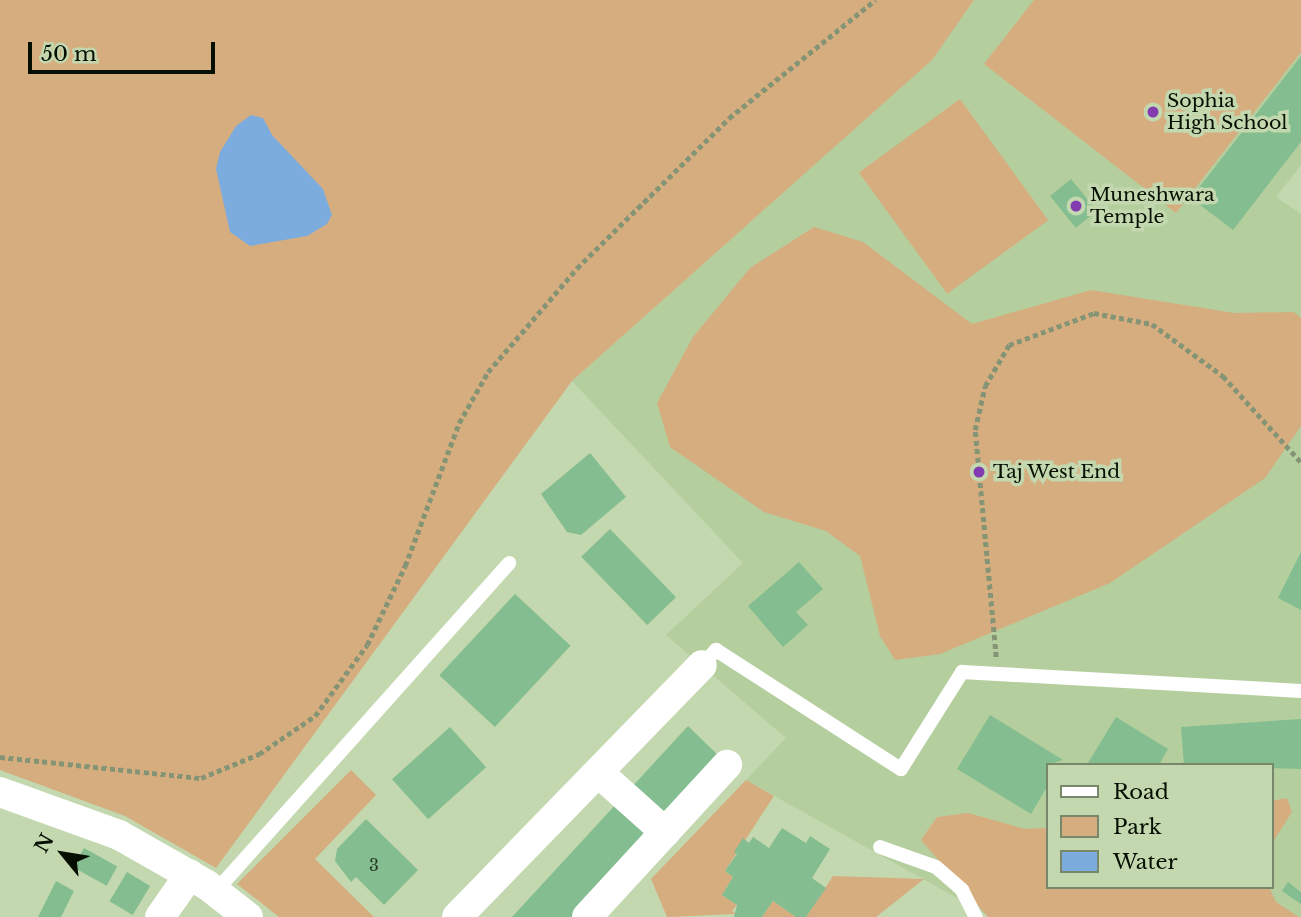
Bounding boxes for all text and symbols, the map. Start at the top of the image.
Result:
scale bar [32,28,219,72]
text: 50 m [41,41,96,67]
place label: Sophia High School [1167,90,1287,134]
marker: Sophia High School [1145,104,1161,120]
place label: Muneshwara Temple [1090,184,1214,228]
marker: Muneshwara Temple [1068,198,1084,214]
place label: Taj West End [993,461,1121,483]
marker: Taj West End [971,464,987,480]
legend [1046,763,1273,889]
text: Road [1113,779,1169,805]
text: Park [1113,814,1162,840]
north arrow [28,819,98,889]
text: N [30,830,59,857]
text: Water [1113,849,1177,875]
house number: 3 [369,855,379,875]

